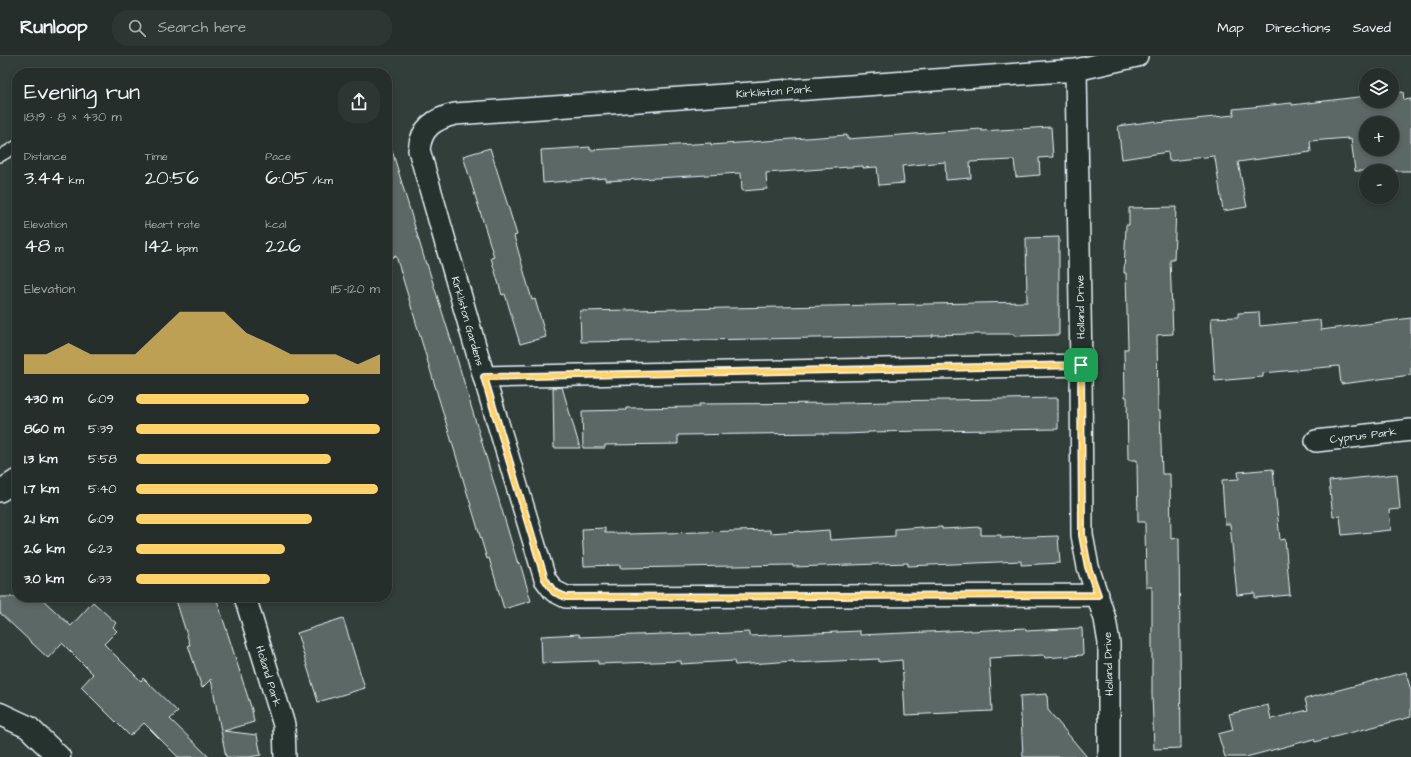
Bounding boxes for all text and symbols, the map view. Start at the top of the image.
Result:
search box [112,10,392,46]
text: Runloop [20,14,88,41]
icon: search [126,17,148,39]
text: Search here [158,17,246,38]
text: Map [1217,18,1244,38]
text: Directions [1266,18,1331,38]
text: Saved [1353,18,1391,38]
map controls [1359,68,1399,204]
button: layers [1359,68,1399,108]
text: Evening run [24,77,140,108]
button: share [338,81,380,123]
street label: Kirkliston Park [736,81,813,102]
text: 18:19 · 8 × 430 m [24,108,122,126]
button: + [1359,116,1399,156]
text: Distance [24,149,67,164]
text: Time [145,149,168,164]
text: Pace [265,149,291,164]
text: 3.44 [24,164,64,192]
text: 20:56 [145,164,199,192]
text: 6:05 [265,164,308,192]
button: − [1359,164,1399,204]
text: km [64,173,84,188]
text: /km [308,173,333,188]
text: Elevation [24,217,67,232]
text: Heart rate [145,217,200,232]
text: kcal [265,217,286,232]
text: 48 [24,232,51,260]
text: 142 [145,232,172,260]
text: 226 [265,232,301,260]
text: m [51,241,64,256]
text: bpm [172,241,198,256]
street label: Kirkliston Gardens [448,275,488,368]
street label: Holland Drive [1072,275,1089,339]
text: Elevation [24,280,75,298]
text: 115–120 m [331,280,380,298]
pin [1064,348,1098,382]
icon: arrive [1070,354,1092,376]
text: 430 m [24,390,63,408]
text: 6:09 [88,390,114,408]
text: 860 m [24,420,64,438]
text: 5:39 [88,420,113,438]
street label: Cyprus Park [1329,424,1398,448]
text: 1.3 km [24,450,57,468]
text: 5:58 [88,450,117,468]
text: 1.7 km [24,480,59,498]
text: 5:40 [88,480,116,498]
text: 2.1 km [24,510,58,528]
text: 6:09 [88,510,114,528]
text: 2.6 km [24,540,65,558]
text: 6:23 [88,540,112,558]
text: 3.0 km [24,570,64,588]
text: 6:33 [88,570,112,588]
street label: Holland Drive [1100,632,1117,696]
street label: Holland Park [252,644,285,709]

